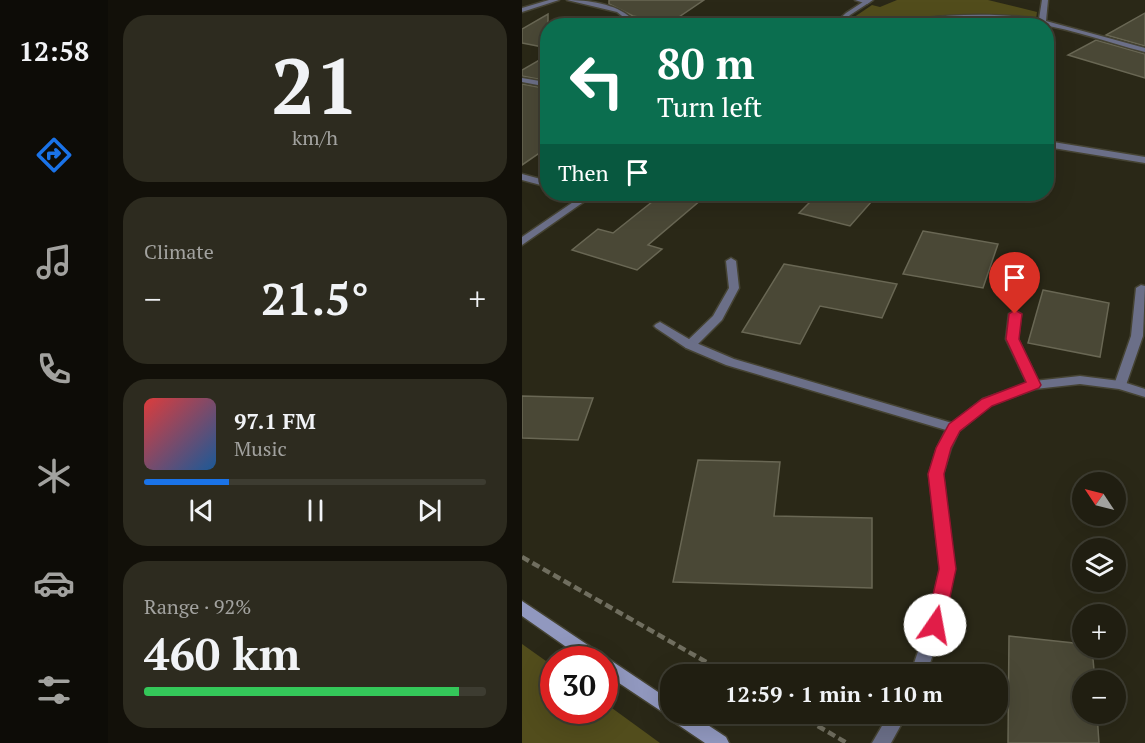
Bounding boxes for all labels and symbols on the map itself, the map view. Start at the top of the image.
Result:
pin [989,252,1040,314]
north arrow [1072,472,1126,526]
position arrow [903,593,967,657]
speed limit sign: 30 [540,646,618,724]

